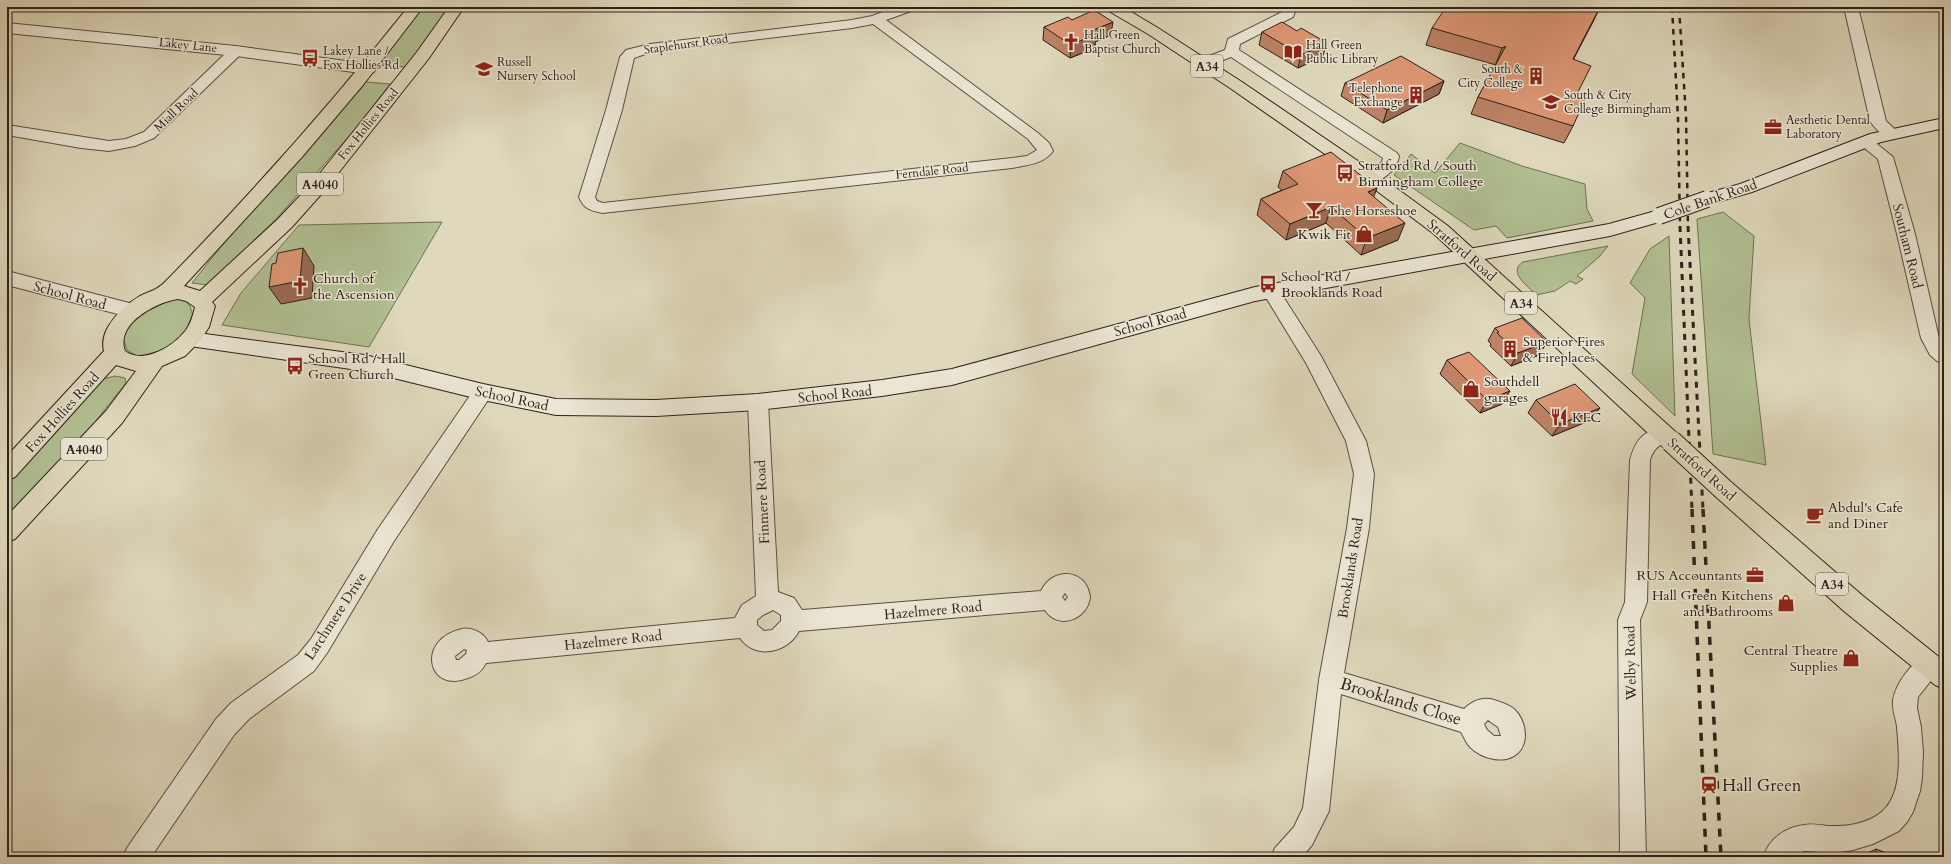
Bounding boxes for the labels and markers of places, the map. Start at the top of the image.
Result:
place label: Hall Green Baptist Church [1084,27,1161,57]
church icon: Hall Green Baptist Church [1061,32,1081,52]
place label: Hall Green Public Library [1306,37,1379,67]
library icon: Hall Green Public Library [1283,42,1303,62]
place label: Lakey Lane / Fox Hollies Rd [323,43,400,73]
bus stop icon: Lakey Lane / Fox Hollies Rd [300,48,320,68]
place label: Russell Nursery School [497,54,576,84]
school or university icon: Russell Nursery School [474,59,494,79]
place label: South & City College [1458,61,1523,91]
building icon: South & City College [1526,66,1546,86]
place label: Telephone Exchange [1349,80,1403,110]
building icon: Telephone Exchange [1406,85,1426,105]
place label: South & City College Birmingham [1564,87,1672,117]
school or university icon: South & City College Birmingham [1541,92,1561,112]
place label: Aesthetic Dental Laboratory [1786,112,1870,142]
office icon: Aesthetic Dental Laboratory [1763,117,1783,137]
place label: Stratford Rd / South Birmingham College [1358,156,1483,191]
bus stop icon: Stratford Rd / South Birmingham College [1335,163,1355,183]
bar icon: The Horseshoe [1304,200,1324,220]
place label: The Horseshoe [1327,201,1417,220]
shop icon: Kwik Fit [1354,224,1374,244]
place label: Kwik Fit [1298,225,1352,244]
place label: School Rd / Brooklands Road [1281,267,1383,302]
place label: Church of the Ascension [313,269,395,304]
bus stop icon: School Rd / Brooklands Road [1258,274,1278,294]
church icon: Church of the Ascension [290,276,310,296]
place label: Superior Fires & Fireplaces [1523,332,1605,367]
building icon: Superior Fires & Fireplaces [1500,339,1520,359]
place label: School Rd / Hall Green Church [308,349,406,384]
bus stop icon: School Rd / Hall Green Church [285,356,305,376]
place label: Southdell garages [1484,372,1540,407]
shop icon: Southdell garages [1461,379,1481,399]
restaurant icon: KFC [1549,407,1569,427]
place label: KFC [1572,408,1601,427]
place label: Abdul's Cafe and Diner [1828,498,1903,533]
cafe icon: Abdul's Cafe and Diner [1805,505,1825,525]
office icon: RUS Accountants [1745,565,1765,585]
place label: RUS Accountants [1637,566,1742,585]
place label: Hall Green Kitchens and Bathrooms [1652,586,1773,621]
shop icon: Hall Green Kitchens and Bathrooms [1776,593,1796,613]
place label: Central Theatre Supplies [1744,641,1838,676]
shop icon: Central Theatre Supplies [1841,648,1861,668]
place label: Hall Green [1722,774,1802,797]
station icon: Hall Green [1699,775,1719,795]

